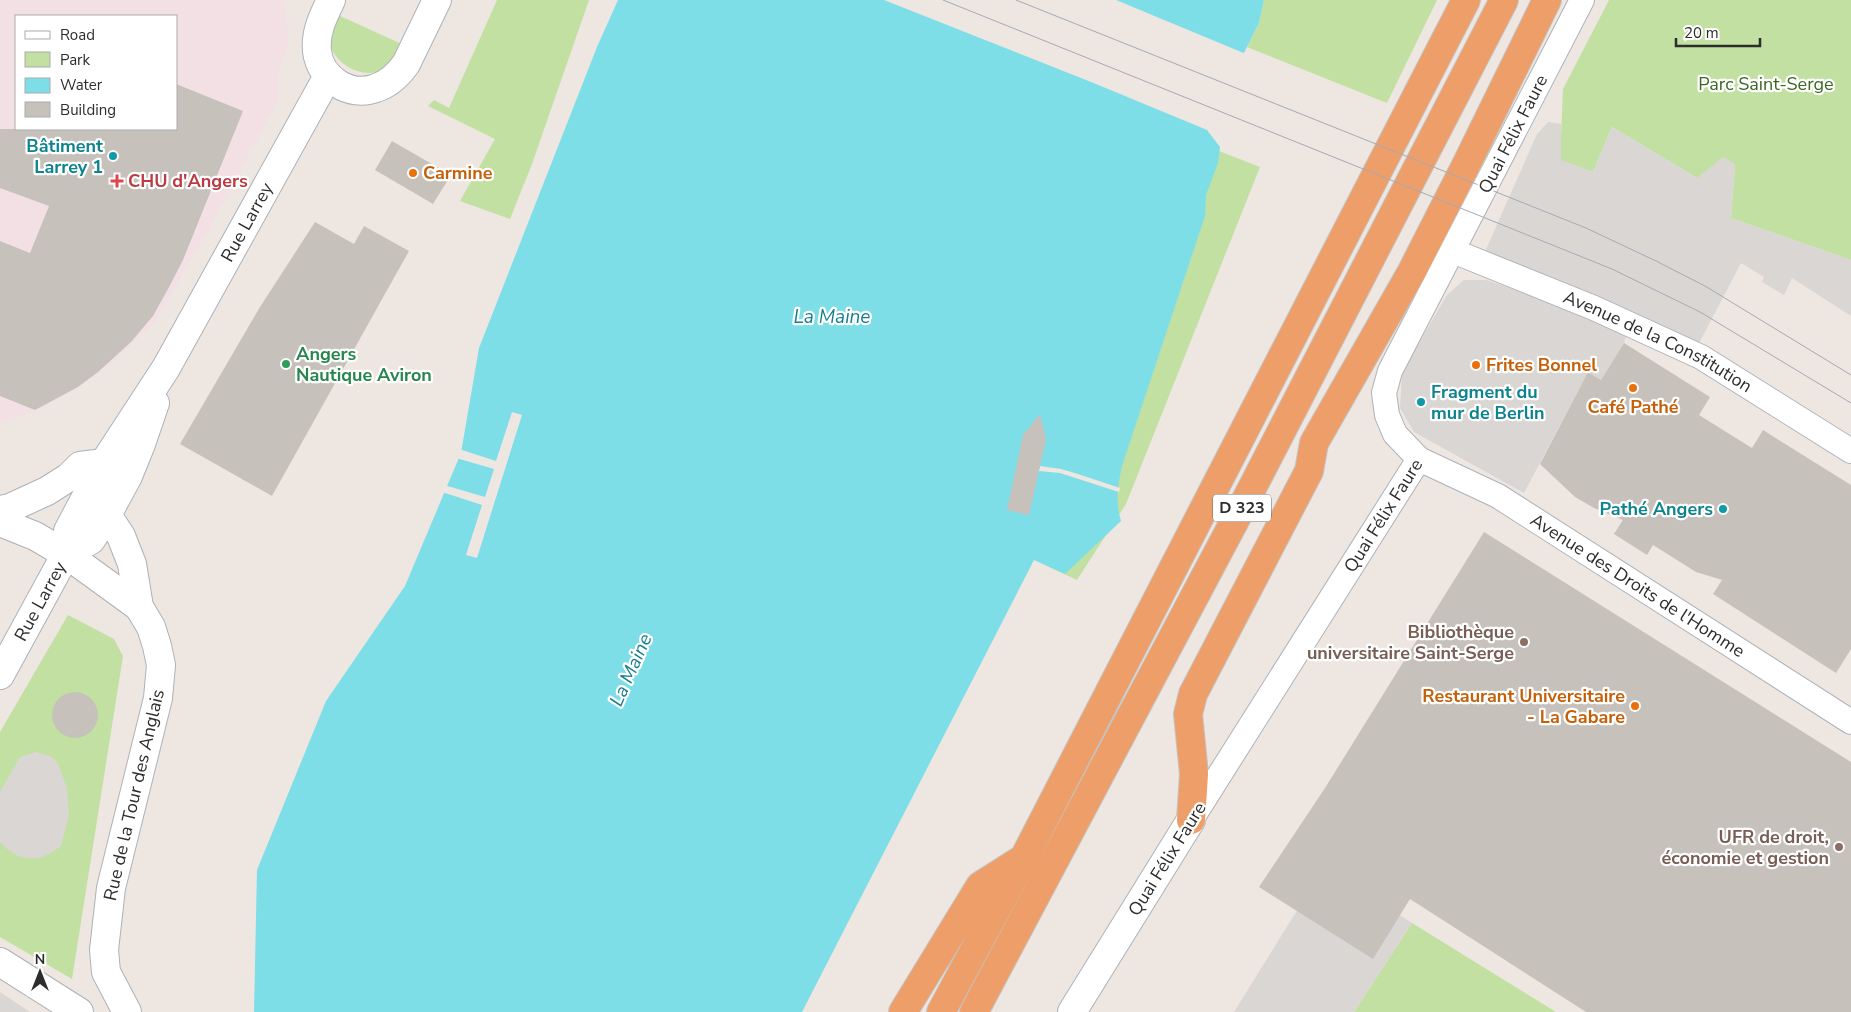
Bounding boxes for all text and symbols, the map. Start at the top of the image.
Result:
legend [15,15,178,130]
scale bar [1676,15,1760,47]
text: 20 m [1684,23,1719,43]
text: Road [60,25,95,45]
text: Park [60,50,90,70]
street label: Quai Félix Faure [1473,71,1553,197]
park label: Parc Saint-Serge [1698,72,1834,96]
text: Water [60,75,103,95]
text: Building [60,100,116,120]
place label: Bâtiment Larrey 1 [26,134,103,179]
marker: Bâtiment Larrey 1 [107,150,119,162]
place label: Carmine [423,161,493,185]
marker: Carmine [407,167,419,179]
place label: CHU d'Angers [128,169,248,193]
marker: CHU d'Angers [110,174,124,188]
street label: Rue Larrey [215,178,279,266]
street label: Avenue de la Constitution [1560,285,1757,398]
water label: La Maine [794,304,870,330]
place label: Angers Nautique Aviron [296,342,432,387]
place label: Frites Bonnel [1486,353,1597,377]
marker: Angers Nautique Aviron [280,358,292,370]
marker: Frites Bonnel [1470,359,1482,371]
place label: Fragment du mur de Berlin [1431,380,1545,425]
marker: Café Pathé [1627,382,1639,394]
place label: Café Pathé [1587,395,1679,419]
marker: Fragment du mur de Berlin [1415,396,1427,408]
street label: Quai Félix Faure [1338,454,1428,577]
road number: D 323 [1213,494,1271,522]
place label: Pathé Angers [1599,497,1713,521]
marker: Pathé Angers [1717,503,1729,515]
street label: Avenue des Droits de l'Homme [1526,508,1749,663]
street label: Rue Larrey [9,557,72,645]
place label: Bibliothèque universitaire Saint-Serge [1307,620,1514,665]
water label: La Maine [603,630,659,710]
marker: Bibliothèque universitaire Saint-Serge [1518,636,1530,648]
place label: Restaurant Universitaire - La Gabare [1422,684,1625,729]
street label: Rue de la Tour des Anglais [98,687,170,903]
marker: Restaurant Universitaire - La Gabare [1629,700,1641,712]
street label: Quai Félix Faure [1122,798,1212,920]
place label: UFR de droit, économie et gestion [1661,825,1829,870]
marker: UFR de droit, économie et gestion [1833,841,1845,853]
north arrow [15,947,65,997]
text: N [35,950,45,969]

